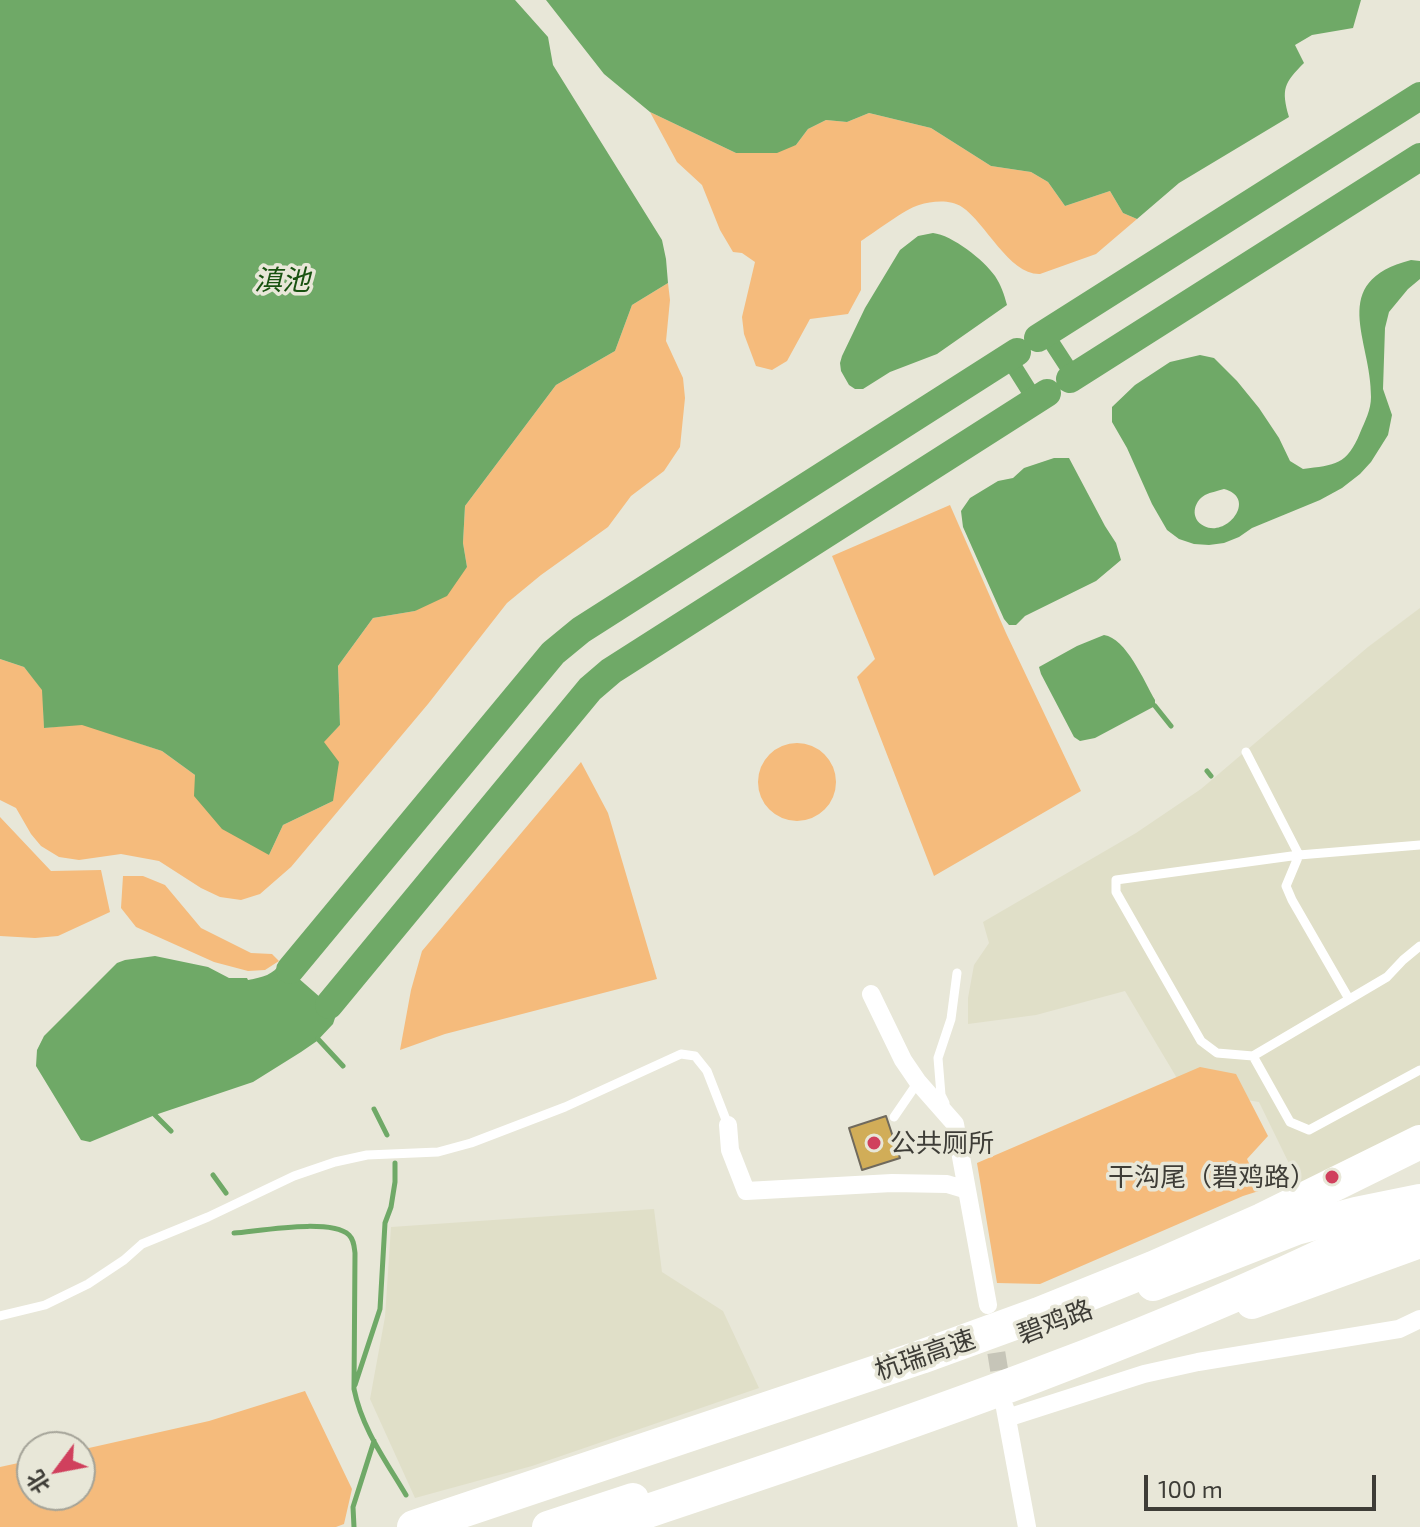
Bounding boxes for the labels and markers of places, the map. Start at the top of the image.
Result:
place label: 公共厕所 [890,1127,994,1159]
marker: 公共厕所 [865,1134,883,1152]
place label: 干沟尾（碧鸡路） [1108,1161,1316,1193]
marker: 干沟尾（碧鸡路） [1323,1168,1341,1186]

